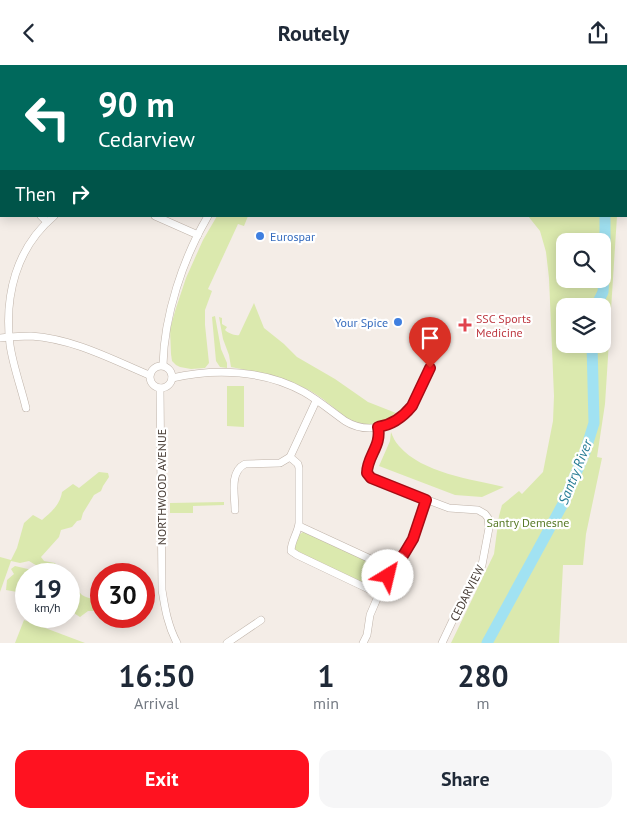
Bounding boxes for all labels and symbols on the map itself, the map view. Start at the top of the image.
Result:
place label: Eurospar [270,229,315,244]
marker: Eurospar [254,230,266,242]
place label: SSC Sports Medicine [476,311,531,340]
place label: Your Spice [335,315,388,330]
marker: Your Spice [392,316,404,328]
pin [409,317,451,368]
marker: SSC Sports Medicine [458,318,472,332]
street label: NORTHWOOD AVENUE [154,429,169,545]
water label: Santry River [554,436,597,507]
park label: Santry Demesne [487,515,569,530]
position arrow [361,549,413,601]
street label: CEDARVIEW [446,562,488,624]
speed limit sign: 30 [90,563,155,628]

